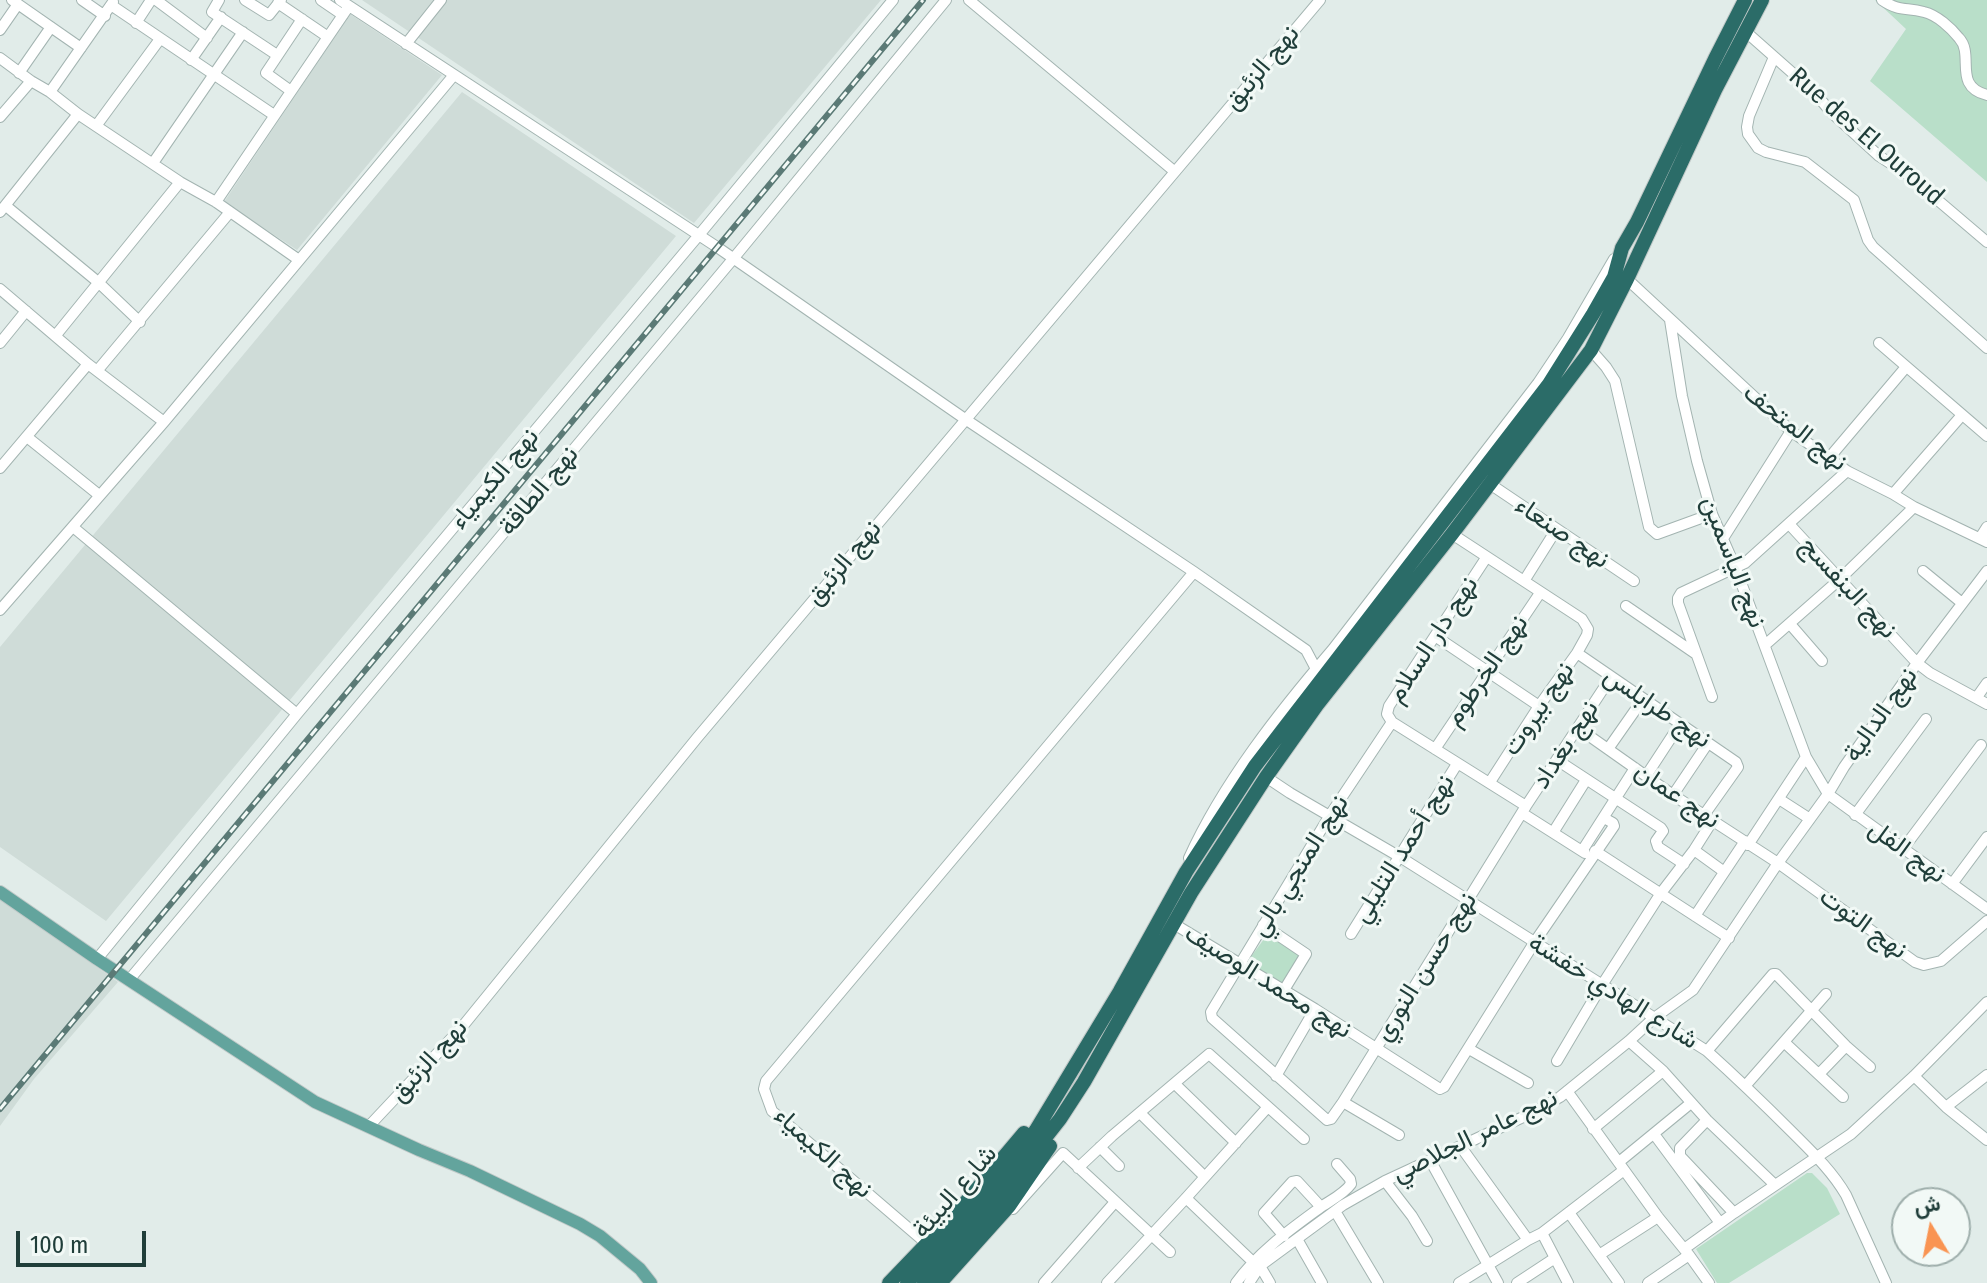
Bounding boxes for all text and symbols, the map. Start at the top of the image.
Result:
street label: نهج الزئبق [1217,19,1307,117]
street label: Rue des El Ouroud [1782,61,1950,213]
street label: نهج المتحف [1737,378,1853,478]
street label: نهج الكيمياء [444,422,546,536]
street label: نهج الطاقة [492,440,586,542]
street label: نهج صنعاء [1509,490,1615,576]
street label: نهج الياسمين [1694,492,1772,632]
street label: نهج الزئبق [799,514,889,612]
street label: نهج البنفسج [1793,530,1903,646]
street label: نهج دار السلام [1381,571,1485,709]
street label: نهج الخرطوم [1438,609,1536,733]
street label: نهج بيروت [1496,656,1582,762]
street label: نهج طرابلس [1597,660,1717,756]
street label: نهج الدالية [1837,662,1925,768]
street label: نهج بغداد [1526,695,1606,795]
street label: نهج عمان [1628,756,1726,836]
street label: نهج أحمد التليلي [1346,769,1462,929]
street label: نهج المنجي بالي [1244,789,1356,943]
street label: نهج الفل [1862,813,1952,891]
street label: نهج التوت [1813,882,1913,966]
street label: نهج حسن النوري [1368,887,1484,1047]
street label: نهج محمد الوصيف [1179,918,1357,1046]
street label: شارع الهادي خفشة [1522,927,1704,1057]
street label: نهج الزئبق [383,1013,475,1109]
street label: نهج عامر الجلاصي [1387,1082,1563,1190]
street label: نهج الكيمياء [767,1101,879,1205]
street label: شارع البيئة [906,1139,1004,1245]
north arrow [1891,1187,1971,1267]
text: ش [1912,1189,1942,1220]
scale bar [20,1215,150,1265]
text: 100 m [30,1231,88,1259]

